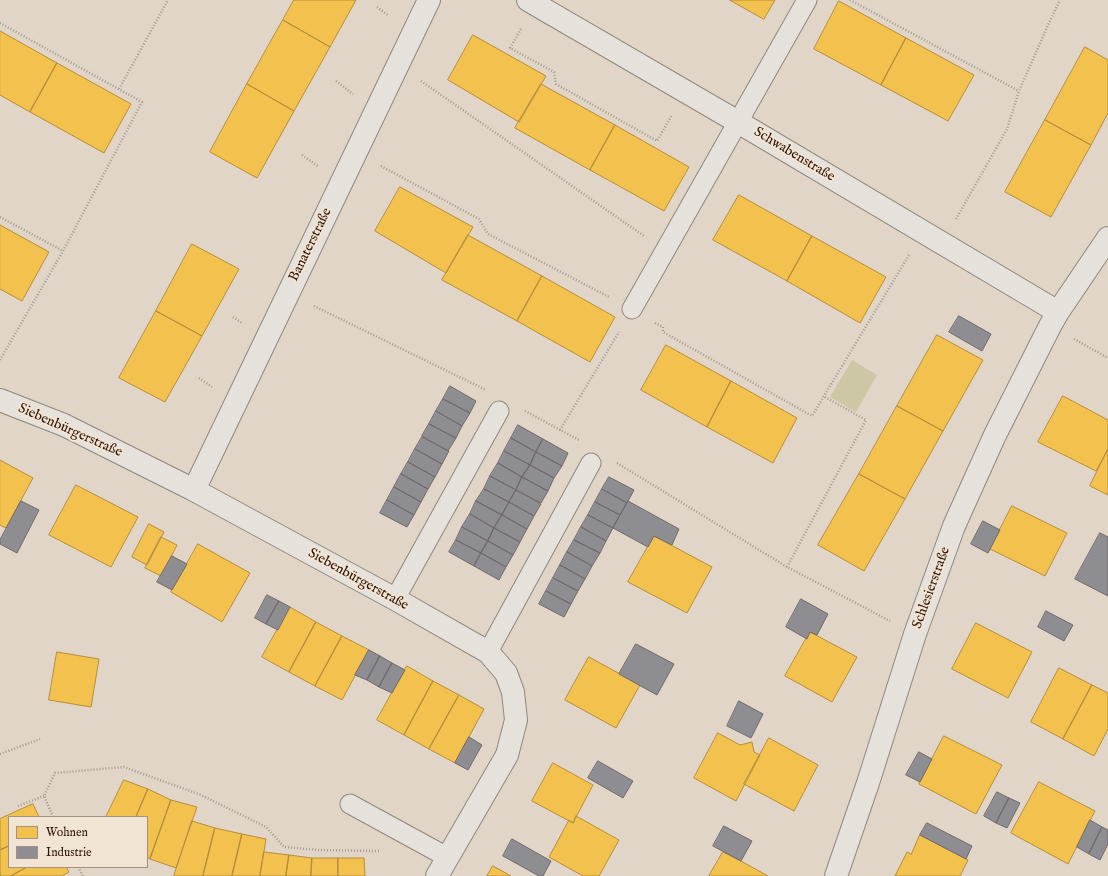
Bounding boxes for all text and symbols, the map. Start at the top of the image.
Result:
street label: Schwabenstraße [750,124,838,186]
street label: Banaterstraße [286,205,336,285]
street label: Siebenbürgerstraße [15,401,125,461]
street label: Siebenbürgerstraße [305,545,411,615]
street label: Schlesierstraße [909,545,955,631]
legend [8,816,148,868]
text: Wohnen [46,825,88,840]
text: Industrie [46,845,92,860]

